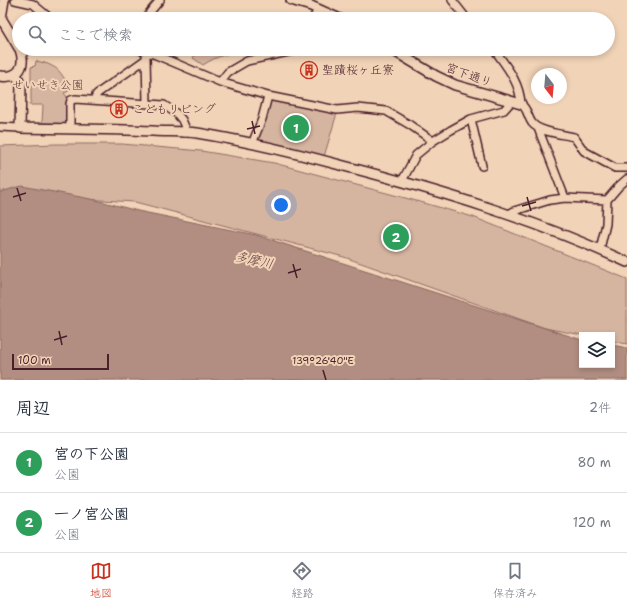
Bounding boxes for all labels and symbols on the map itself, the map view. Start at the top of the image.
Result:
street label: 宮下通り [444,59,494,91]
building icon: 聖蹟桜ヶ丘寮 [299,60,319,80]
place label: 聖蹟桜ヶ丘寮 [322,62,394,78]
north arrow [531,68,567,104]
park label: せいせき公園 [12,77,84,93]
building icon: こどもリビング [109,99,129,119]
place label: こどもリビング [132,101,216,117]
pin: 1 [283,113,309,143]
your location [271,195,291,215]
pin: 2 [383,222,409,252]
water label: 多摩川 [233,248,275,272]
scale bar [12,352,109,371]
text: 139°26'40"E [292,354,354,367]

